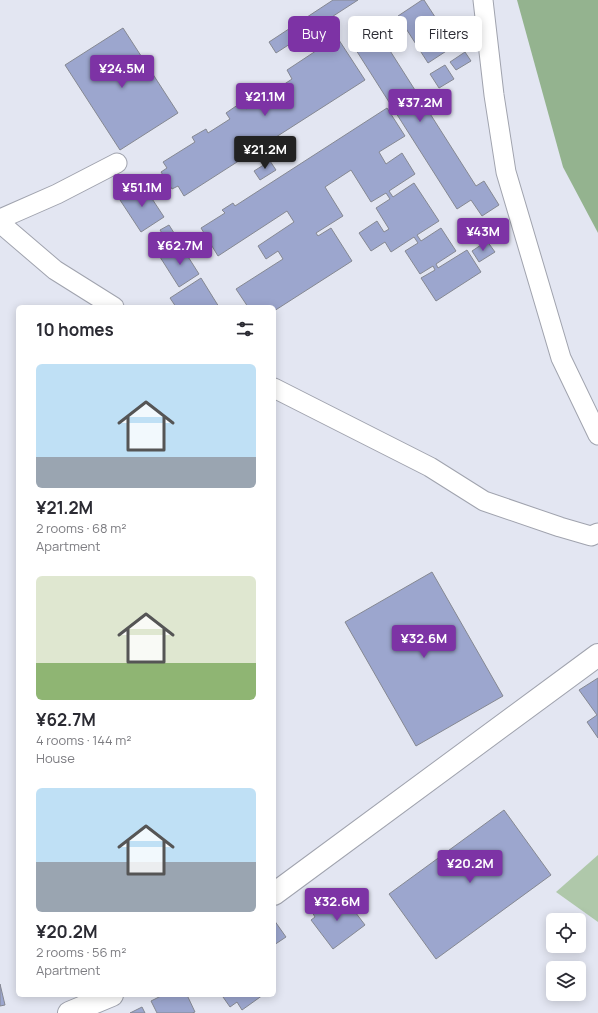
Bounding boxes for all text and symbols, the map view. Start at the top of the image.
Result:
chip: Buy [288,16,340,52]
chip: Rent [348,16,407,52]
chip: Filters [415,16,482,52]
pin: ¥24.5M [89,55,155,89]
text: ¥24.5M [99,59,145,77]
pin: ¥21.1M [232,83,298,117]
text: ¥21.1M [245,87,285,105]
pin: ¥37.2M [387,89,453,123]
text: ¥37.2M [397,93,443,111]
pin: ¥21.2M [232,136,298,170]
text: ¥21.2M [243,140,287,158]
pin: ¥51.1M [109,174,175,208]
text: ¥51.1M [122,178,162,196]
pin: ¥43M [459,218,507,252]
text: ¥43M [466,222,500,240]
pin: ¥62.7M [147,232,213,266]
text: ¥62.7M [157,236,203,254]
text: 10 homes [36,318,114,341]
icon: filters [234,318,256,340]
icon: home [110,390,182,462]
text: ¥21.2M [36,496,93,519]
text: 2 rooms · 68 m² [36,519,126,537]
text: Apartment [36,537,100,555]
icon: home [110,602,182,674]
pin: ¥32.6M [391,625,457,659]
text: ¥32.6M [401,629,447,647]
text: ¥62.7M [36,708,96,731]
text: 4 rooms · 144 m² [36,731,132,749]
text: House [36,749,75,767]
icon: home [110,814,182,886]
pin: ¥20.2M [437,850,503,884]
text: ¥20.2M [446,854,494,872]
pin: ¥32.6M [304,888,370,922]
text: ¥32.6M [314,892,360,910]
map controls [546,913,586,1001]
button: locate [546,913,586,953]
text: ¥20.2M [36,920,98,943]
text: 2 rooms · 56 m² [36,943,126,961]
text: Apartment [36,961,100,979]
button: layers [546,961,586,1001]

